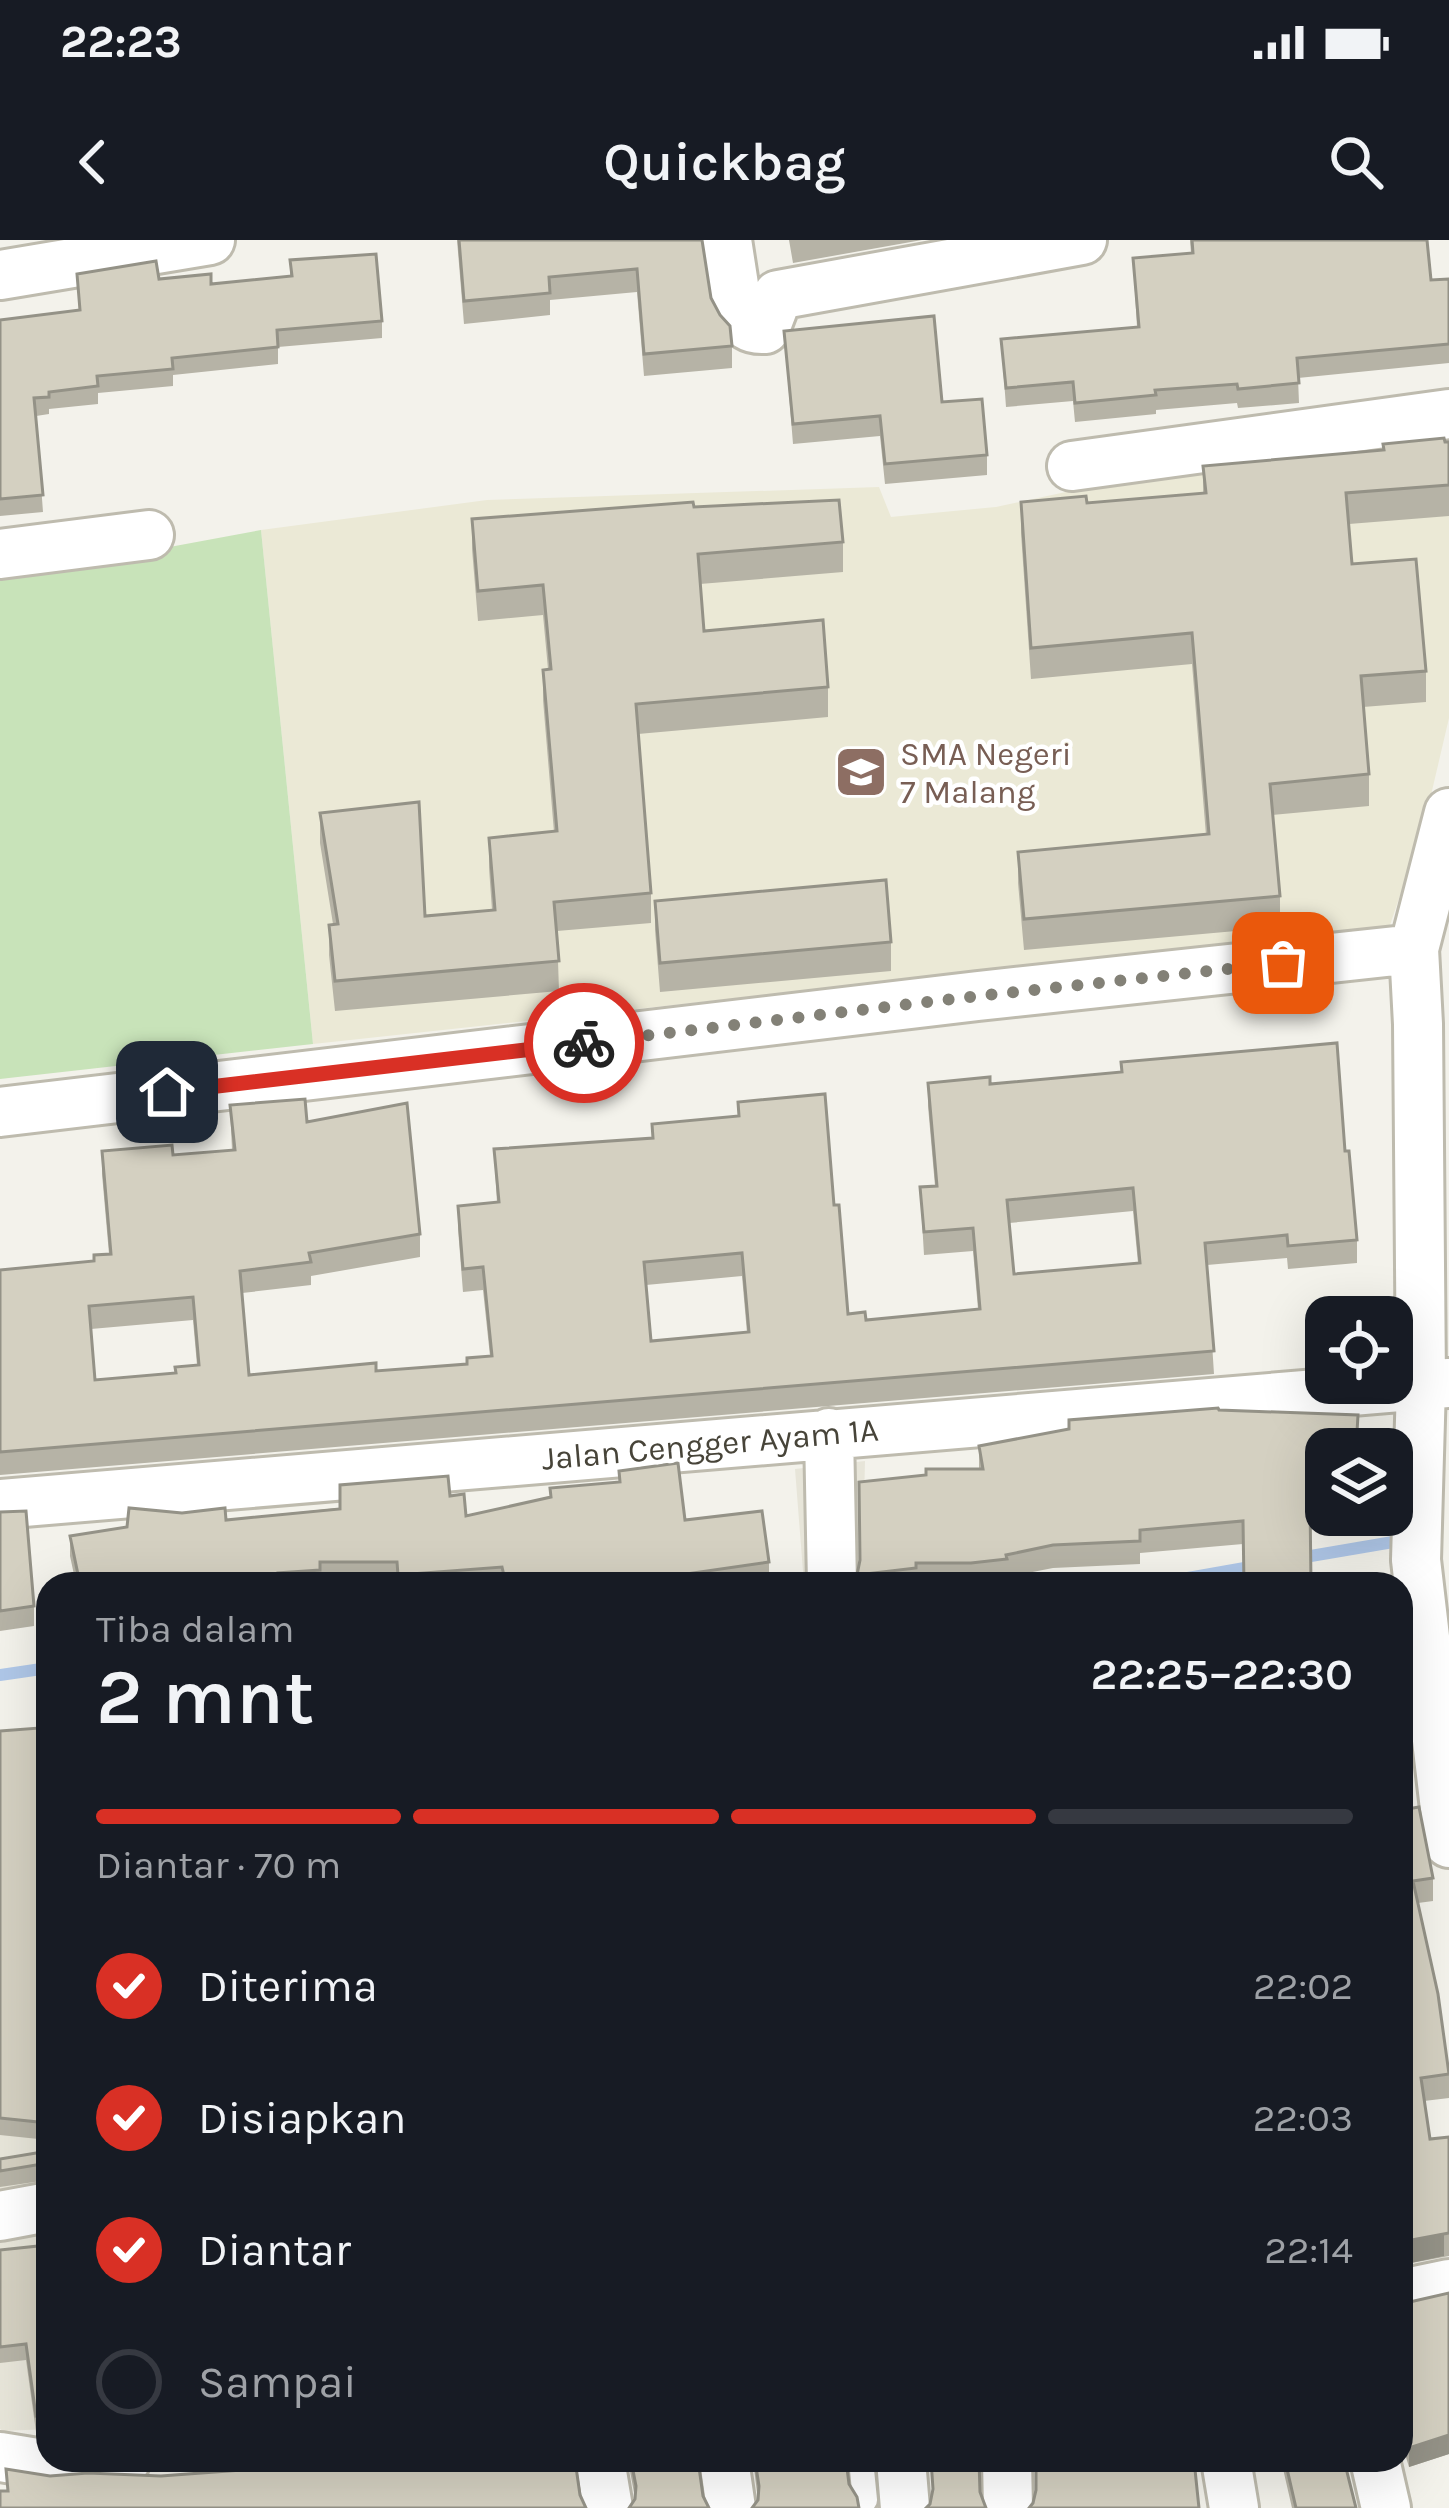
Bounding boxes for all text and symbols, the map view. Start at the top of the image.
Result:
text: 22:23 [60,16,182,68]
icon: back [60,129,126,195]
icon: search [1323,129,1389,195]
text: Quickbag [603,130,846,194]
place label: SMA Negeri 7 Malang [900,735,1072,811]
school or university icon: SMA Negeri 7 Malang [833,744,889,800]
pin [1232,912,1334,1014]
icon: bag [1250,930,1316,996]
courier [524,983,644,1103]
icon: bike [551,1010,617,1076]
pin [116,1041,218,1143]
icon: home [134,1059,200,1125]
map controls [1305,1296,1413,1536]
button: locate [1305,1296,1413,1404]
street label: Jalan Cengger Ayam 1A [540,1410,880,1478]
button: layers [1305,1428,1413,1536]
text: Tiba dalam [96,1606,294,1652]
text: 22:25–22:30 [1091,1648,1353,1700]
text: 2 mnt [96,1651,314,1743]
text: Diantar · 70 m [96,1842,341,1888]
icon: check [96,1953,162,2019]
text: Diterima [198,1960,378,2012]
text: 22:02 [1253,1963,1353,2009]
icon: check [96,2085,162,2151]
text: Disiapkan [198,2092,407,2144]
text: 22:03 [1253,2095,1353,2141]
icon: check [96,2217,162,2283]
text: Diantar [198,2224,351,2276]
text: 22:14 [1264,2227,1353,2273]
text: Sampai [198,2356,357,2408]

